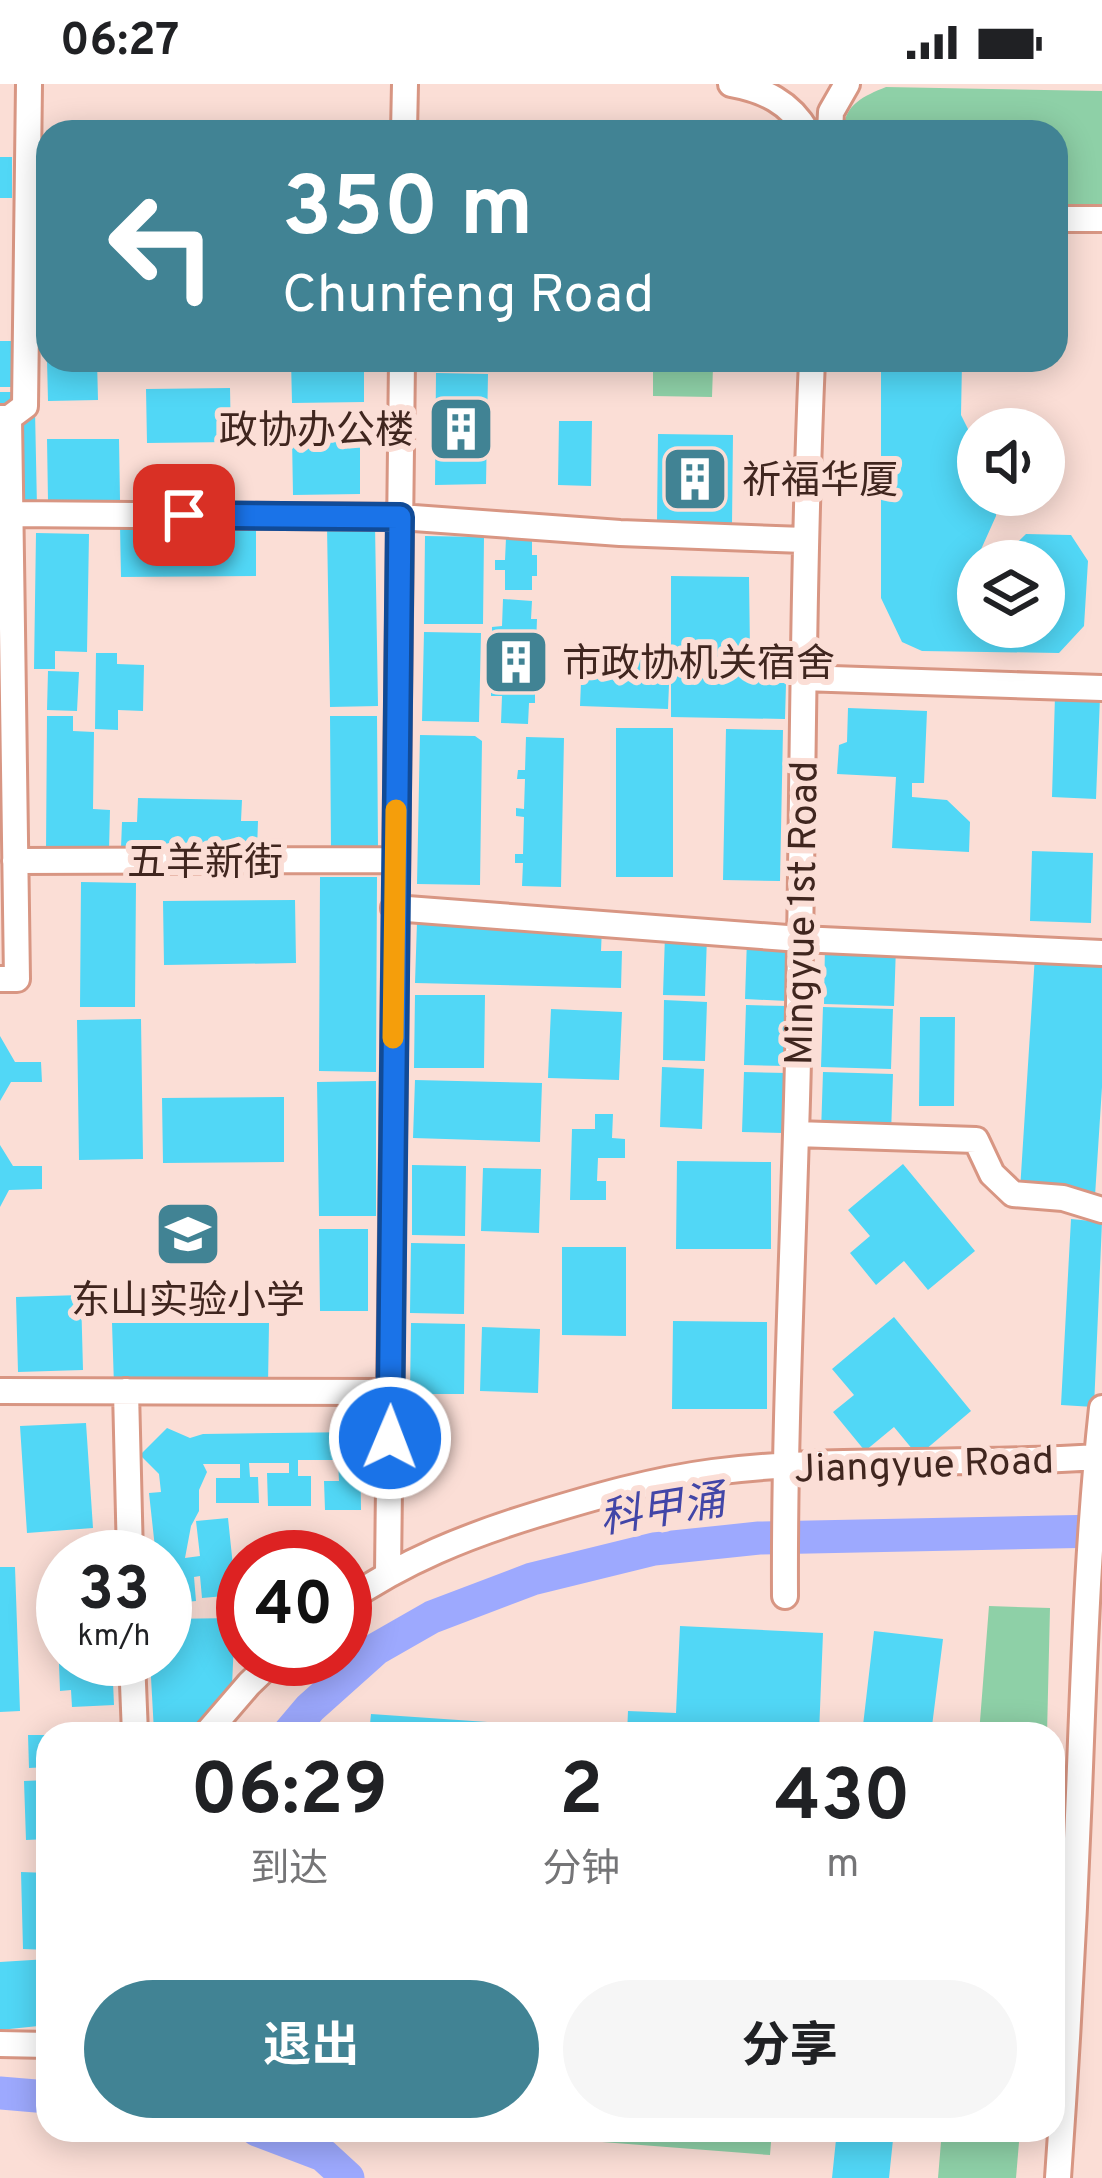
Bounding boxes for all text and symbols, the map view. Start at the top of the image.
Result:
text: 06:27 [60,14,179,71]
text: 350 m [282,159,533,265]
icon: left [84,168,240,324]
text: Chunfeng Road [282,263,654,332]
building icon: 政协办公楼 [426,394,496,464]
map controls [957,408,1065,648]
button: sound [957,408,1065,516]
place label: 政协办公楼 [219,409,414,458]
building icon: 祈福华厦 [660,444,730,514]
place label: 祈福华厦 [742,459,898,508]
pin [133,464,235,566]
icon: arrive [151,482,217,548]
button: layers [957,540,1065,648]
building icon: 市政协机关宿舍 [481,627,551,697]
place label: 市政协机关宿舍 [562,642,835,691]
street label: Mingyue 1st Road [777,760,832,1066]
street label: 五羊新街 [127,841,283,890]
school or university icon: 东山实验小学 [153,1199,223,1269]
place label: 东山实验小学 [71,1279,305,1328]
position arrow [327,1375,453,1501]
street label: Jiangyue Road [793,1438,1055,1497]
water label: 科甲涌 [596,1476,733,1548]
speed limit sign: 40 [216,1530,372,1686]
text: 33 [78,1555,150,1631]
text: km/h [78,1619,150,1656]
text: 06:29 [190,1748,388,1840]
text: 2 [559,1748,603,1840]
text: 430 [775,1754,910,1846]
text: m [826,1842,859,1891]
text: 到达 [250,1847,328,1896]
text: 分钟 [542,1847,620,1896]
button: 退出 [84,1980,539,2118]
button: 分享 [563,1980,1017,2118]

